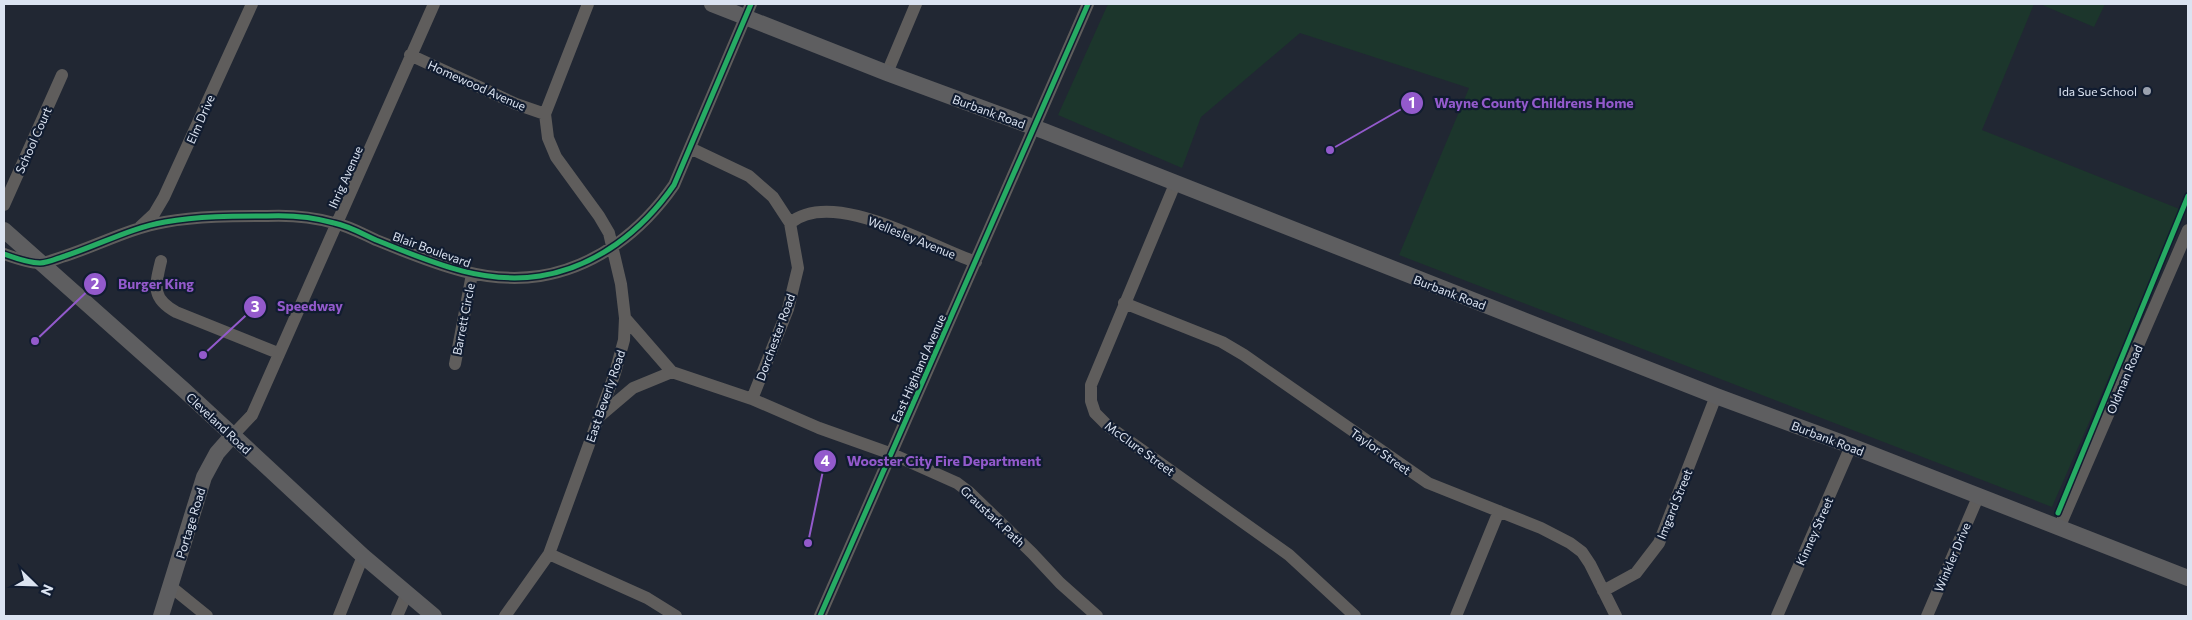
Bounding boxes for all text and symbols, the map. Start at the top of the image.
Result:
street label: Homewood Avenue [426,57,528,113]
place label: Ida Sue School [2059,84,2137,98]
marker: Ida Sue School [2141,85,2153,97]
callout: Wayne County Childrens Home [1399,88,1644,117]
street label: Burbank Road [951,91,1027,131]
street label: Elm Drive [183,92,217,146]
text: 1 [1409,93,1415,111]
text: Wayne County Childrens Home [1434,94,1634,111]
street label: School Court [12,104,54,175]
street label: Ihrig Avenue [325,144,365,210]
street label: Wellesley Avenue [866,213,958,261]
street label: Blair Boulevard [391,228,473,270]
callout: Burger King [83,270,204,299]
street label: Burbank Road [1412,272,1488,312]
text: 2 [91,274,99,292]
text: Burger King [118,275,194,292]
street label: Barrett Circle [449,282,477,356]
callout: Speedway [242,292,353,321]
street label: Dorchester Road [753,292,797,382]
text: 3 [251,297,260,315]
text: Speedway [277,297,343,314]
street label: East Highland Avenue [888,312,948,424]
street label: Oldman Road [2103,342,2145,416]
street label: East Beverly Road [583,348,627,444]
street label: Cleveland Road [184,390,254,457]
street label: McClure Street [1103,418,1178,478]
street label: Burbank Road [1790,418,1866,458]
street label: Taylor Street [1348,425,1414,477]
callout: Wooster City Fire Department [812,446,1051,475]
text: 4 [820,451,830,469]
text: Wooster City Fire Department [847,452,1041,469]
street label: Imgard Street [1654,467,1694,541]
street label: Graustark Path [958,483,1028,549]
street label: Portage Road [173,486,207,560]
street label: Kinney Street [1793,495,1835,567]
street label: Winkler Drive [1931,520,1973,594]
north arrow [10,560,60,610]
text: N [38,582,57,598]

